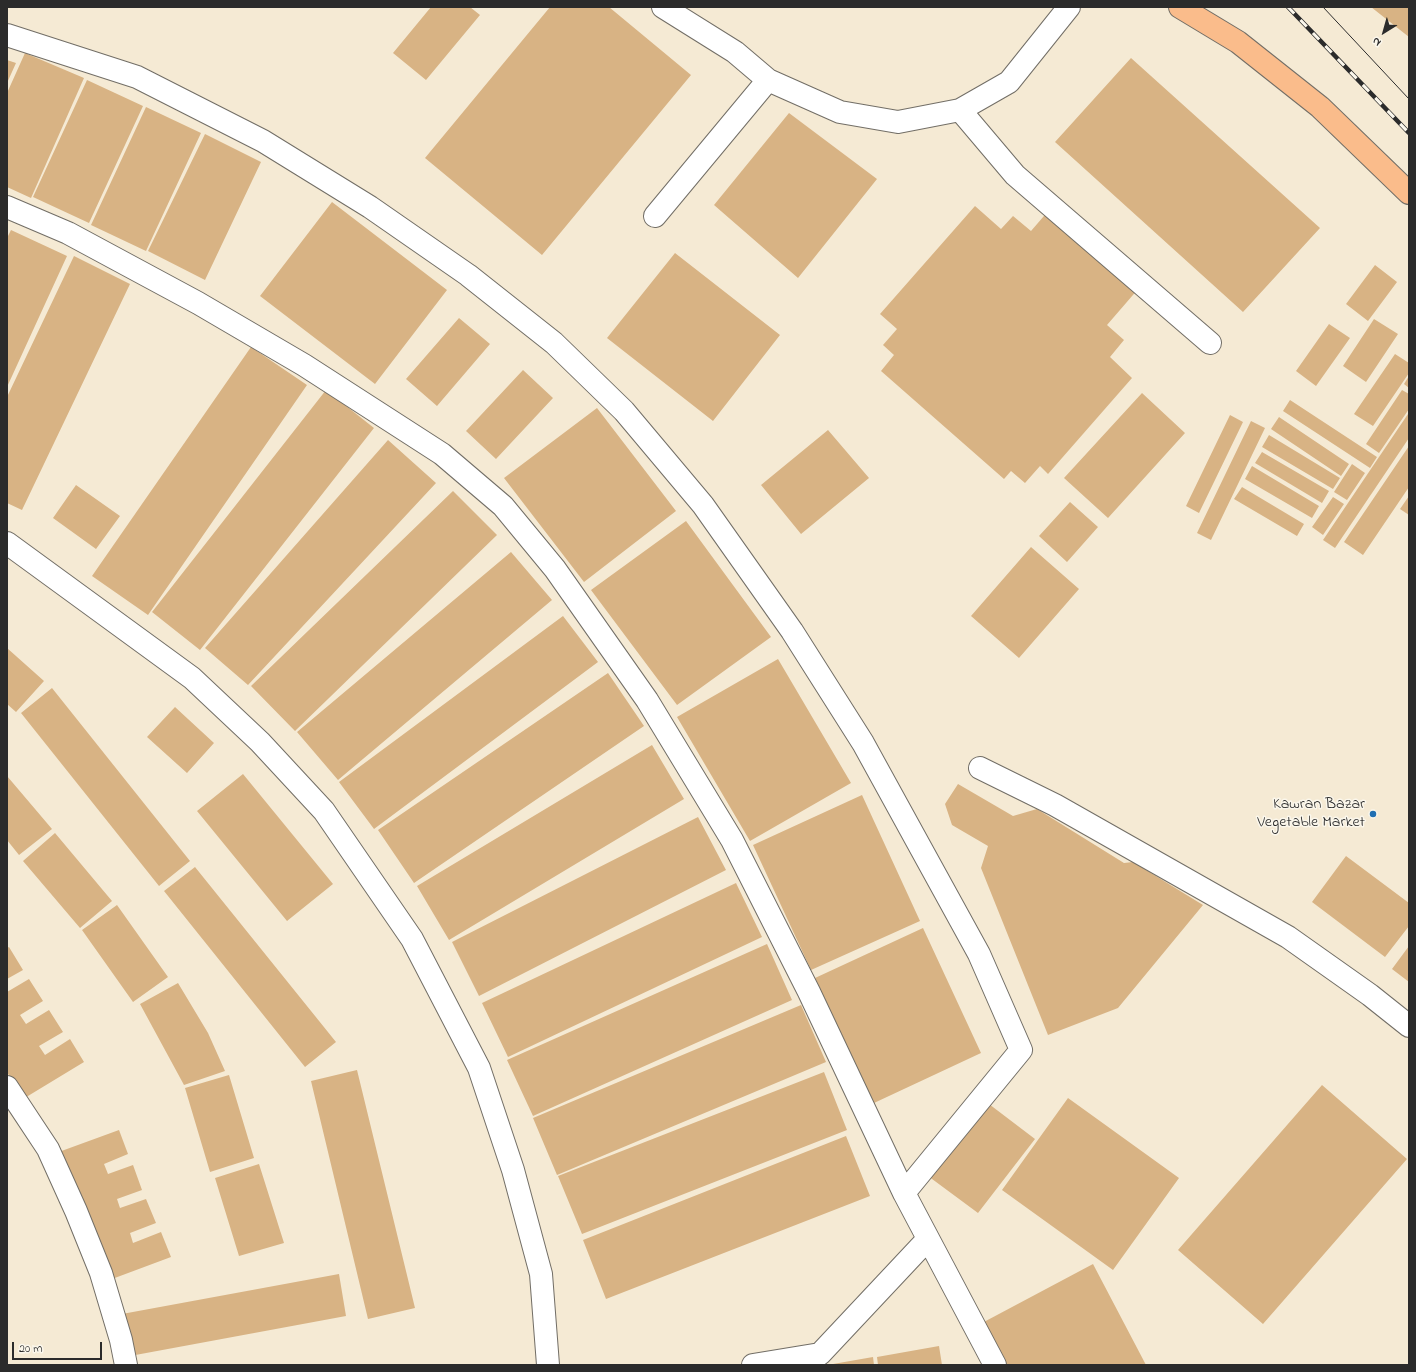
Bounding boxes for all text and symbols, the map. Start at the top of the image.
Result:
north arrow [1364,12,1404,52]
text: N [1369,33,1385,50]
place label: Kawran Bazar Vegetable Market [1257,795,1365,833]
marker: Kawran Bazar Vegetable Market [1368,809,1378,819]
scale bar [14,1334,104,1360]
text: 20 m [19,1340,42,1358]

